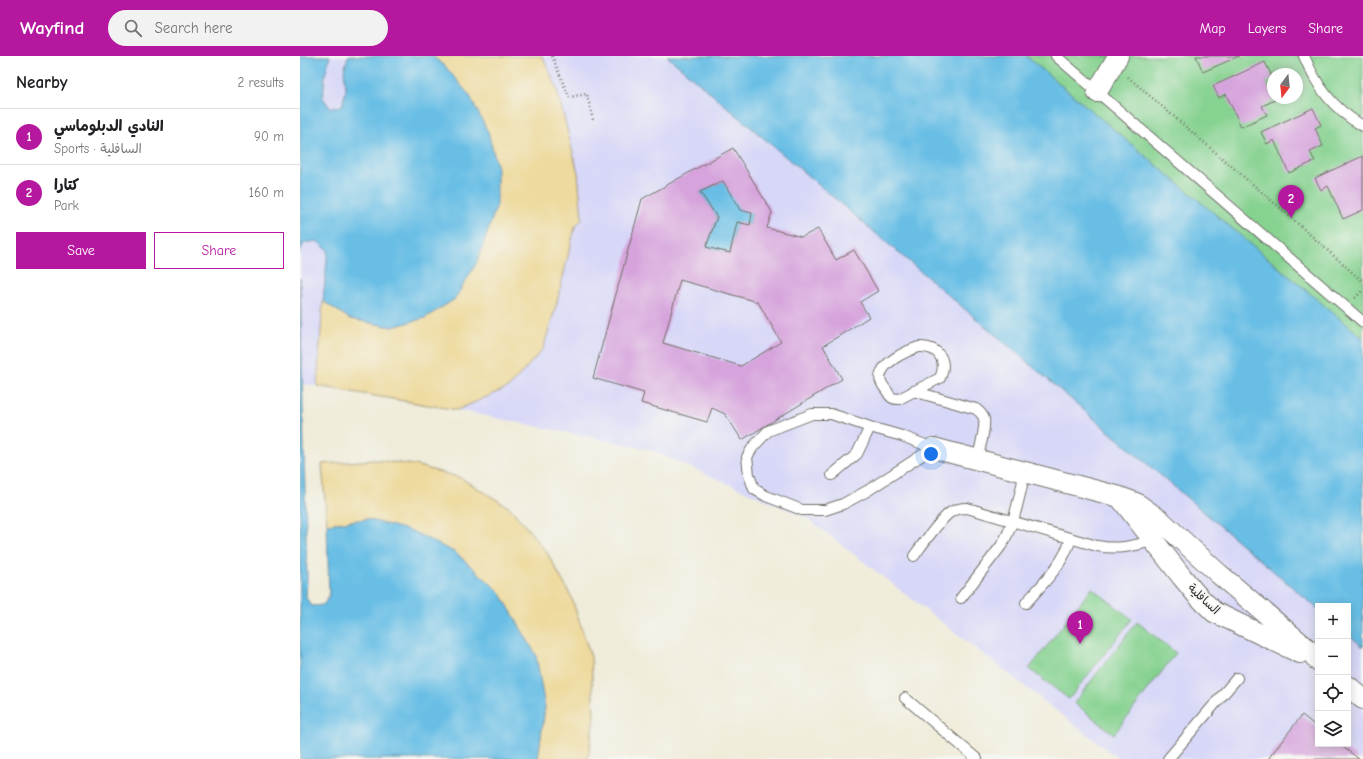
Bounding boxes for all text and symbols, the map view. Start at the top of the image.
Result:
search box [108,10,388,46]
text: Wayfind [20,17,84,39]
icon: search [122,17,144,39]
text: Search here [154,19,233,37]
text: Map [1199,20,1226,37]
text: Layers [1248,20,1286,37]
text: Share [1308,20,1343,37]
north arrow [1267,68,1303,104]
text: Nearby [16,73,67,92]
text: 2 results [237,75,284,90]
text: النادي الدبلوماسي [54,117,163,135]
text: 1 [26,129,32,144]
text: 90 m [254,129,284,144]
text: Sports · السافلية [54,141,142,156]
text: كتارا [54,176,79,194]
text: 2 [26,185,32,200]
text: 160 m [249,185,284,200]
pin: 2 [1278,185,1304,218]
text: Park [54,198,79,213]
button: Save [16,232,146,269]
button: Share [154,232,284,269]
your location [921,444,941,464]
street label: السافلية [1185,581,1223,617]
map controls [1315,603,1351,747]
button: + [1315,603,1351,639]
pin: 1 [1067,611,1093,644]
button: − [1315,639,1351,675]
button: locate [1315,675,1351,711]
button: layers [1315,711,1351,747]

